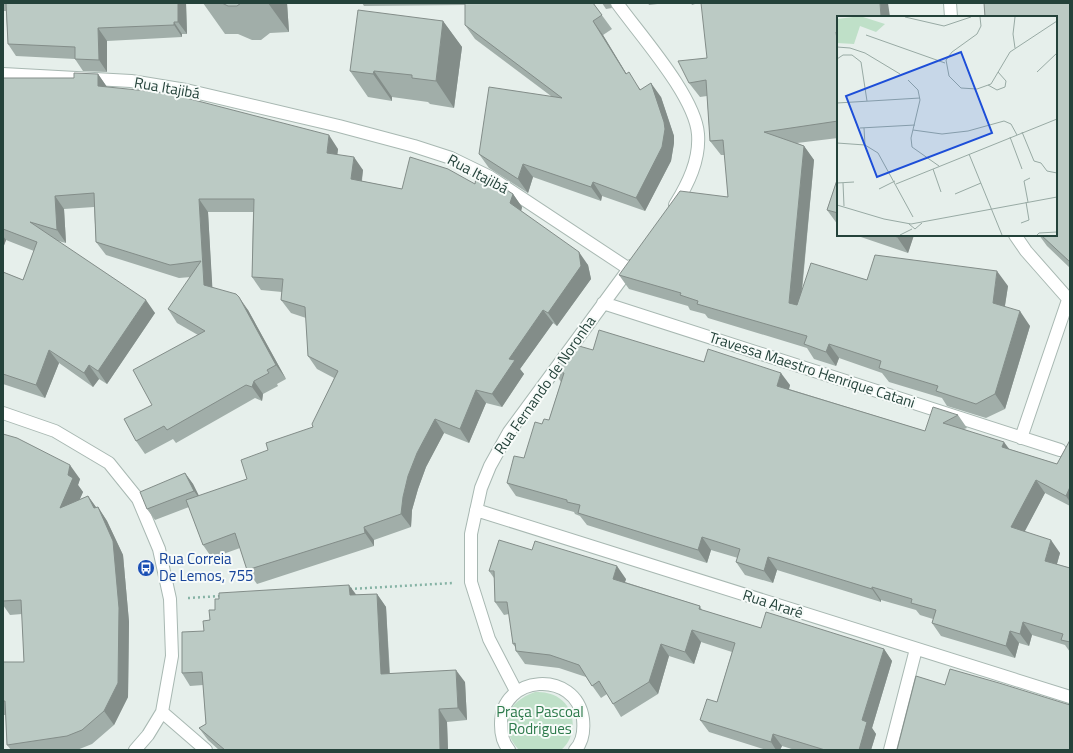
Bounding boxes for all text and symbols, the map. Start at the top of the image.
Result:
inset map [837,16,1057,236]
street label: Rua Itajibá [132,70,202,105]
street label: Rua Itajibá [444,148,513,200]
street label: Rua Fernando de Noronha [488,310,601,459]
street label: Travessa Maestro Henrique Catani [706,325,918,414]
place label: Rua Correia De Lemos, 755 [159,547,254,587]
bus stop icon: Rua Correia De Lemos, 755 [136,558,156,578]
street label: Rua Ararê [740,583,806,624]
park label: Praça Pascoal Rodrigues [496,700,584,740]

